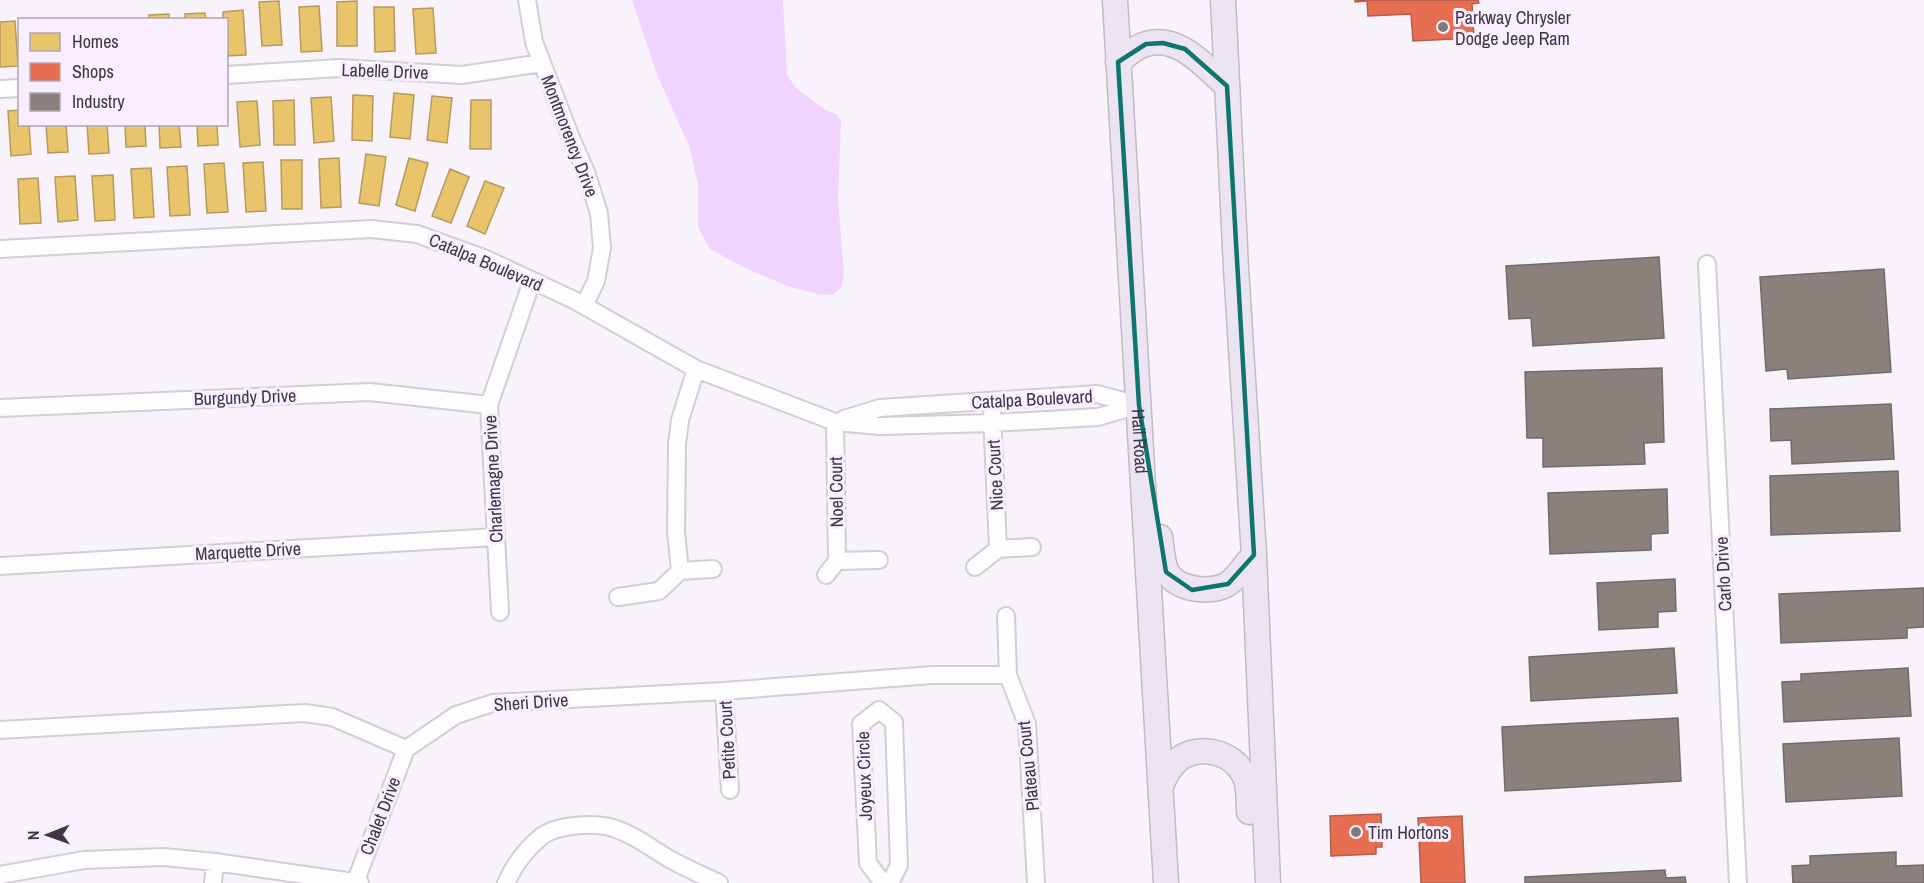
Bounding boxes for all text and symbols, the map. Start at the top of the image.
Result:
place label: Parkway Chrysler Dodge Jeep Ram [1455,5,1571,51]
legend [18,18,228,126]
marker: Parkway Chrysler Dodge Jeep Ram [1436,20,1450,34]
text: Homes [72,29,119,54]
street label: Labelle Drive [341,57,429,85]
text: Shops [72,59,114,84]
street label: Montmorency Drive [535,71,605,201]
text: Industry [72,89,125,114]
street label: Catalpa Boulevard [425,227,547,297]
street label: Burgundy Drive [193,383,297,411]
street label: Catalpa Boulevard [971,383,1093,415]
street label: Hall Road [1126,408,1155,474]
street label: Charlemagne Drive [477,414,509,544]
street label: Nice Court [981,439,1009,511]
street label: Noel Court [823,457,849,527]
street label: Marquette Drive [195,536,301,566]
street label: Carlo Drive [1709,536,1737,612]
street label: Sheri Drive [493,687,569,717]
street label: Petite Court [712,700,742,780]
street label: Plateau Court [1011,720,1045,812]
street label: Joyeux Circle [850,731,878,821]
street label: Chalet Drive [354,773,406,859]
north arrow [18,805,78,865]
place label: Tim Hortons [1368,820,1449,845]
marker: Tim Hortons [1349,825,1363,839]
text: N [22,830,44,840]

